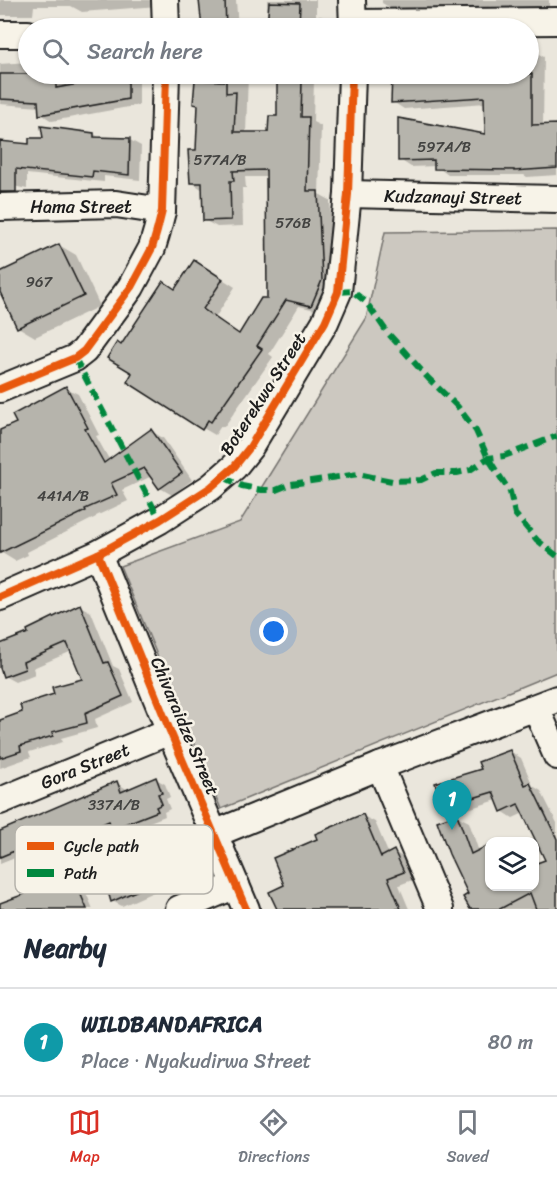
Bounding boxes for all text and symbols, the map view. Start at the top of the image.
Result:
search box [18,18,539,84]
text: Search here [87,32,203,71]
icon: search [39,35,72,68]
house number: 597A/B [417,134,471,160]
house number: 577A/B [193,147,247,173]
street label: Kudzanayi Street [384,180,522,214]
street label: Hama Street [30,191,132,223]
house number: 576B [275,210,311,236]
house number: 967 [26,269,54,295]
street label: Boterekwa Street [211,326,315,462]
house number: 441A/B [37,483,89,509]
your location [259,617,288,646]
street label: Chivaraidze Street [141,652,229,801]
street label: Gora Street [36,734,135,798]
pin: 1 [432,780,472,830]
house number: 337A/B [88,792,140,818]
legend [15,825,213,894]
text: Cycle path [64,832,139,861]
map controls [485,837,539,891]
button: layers [485,837,539,891]
text: Path [64,859,97,888]
text: Nearby [24,925,106,971]
text: WILDBANDAFRICA [81,1005,263,1044]
text: 1 [39,1025,48,1060]
text: 80 m [488,1025,533,1060]
text: Place · Nyakudirwa Street [81,1044,311,1079]
tab: Map [68,1106,101,1171]
tab: Directions [238,1106,310,1171]
tab: Saved [446,1106,489,1171]

